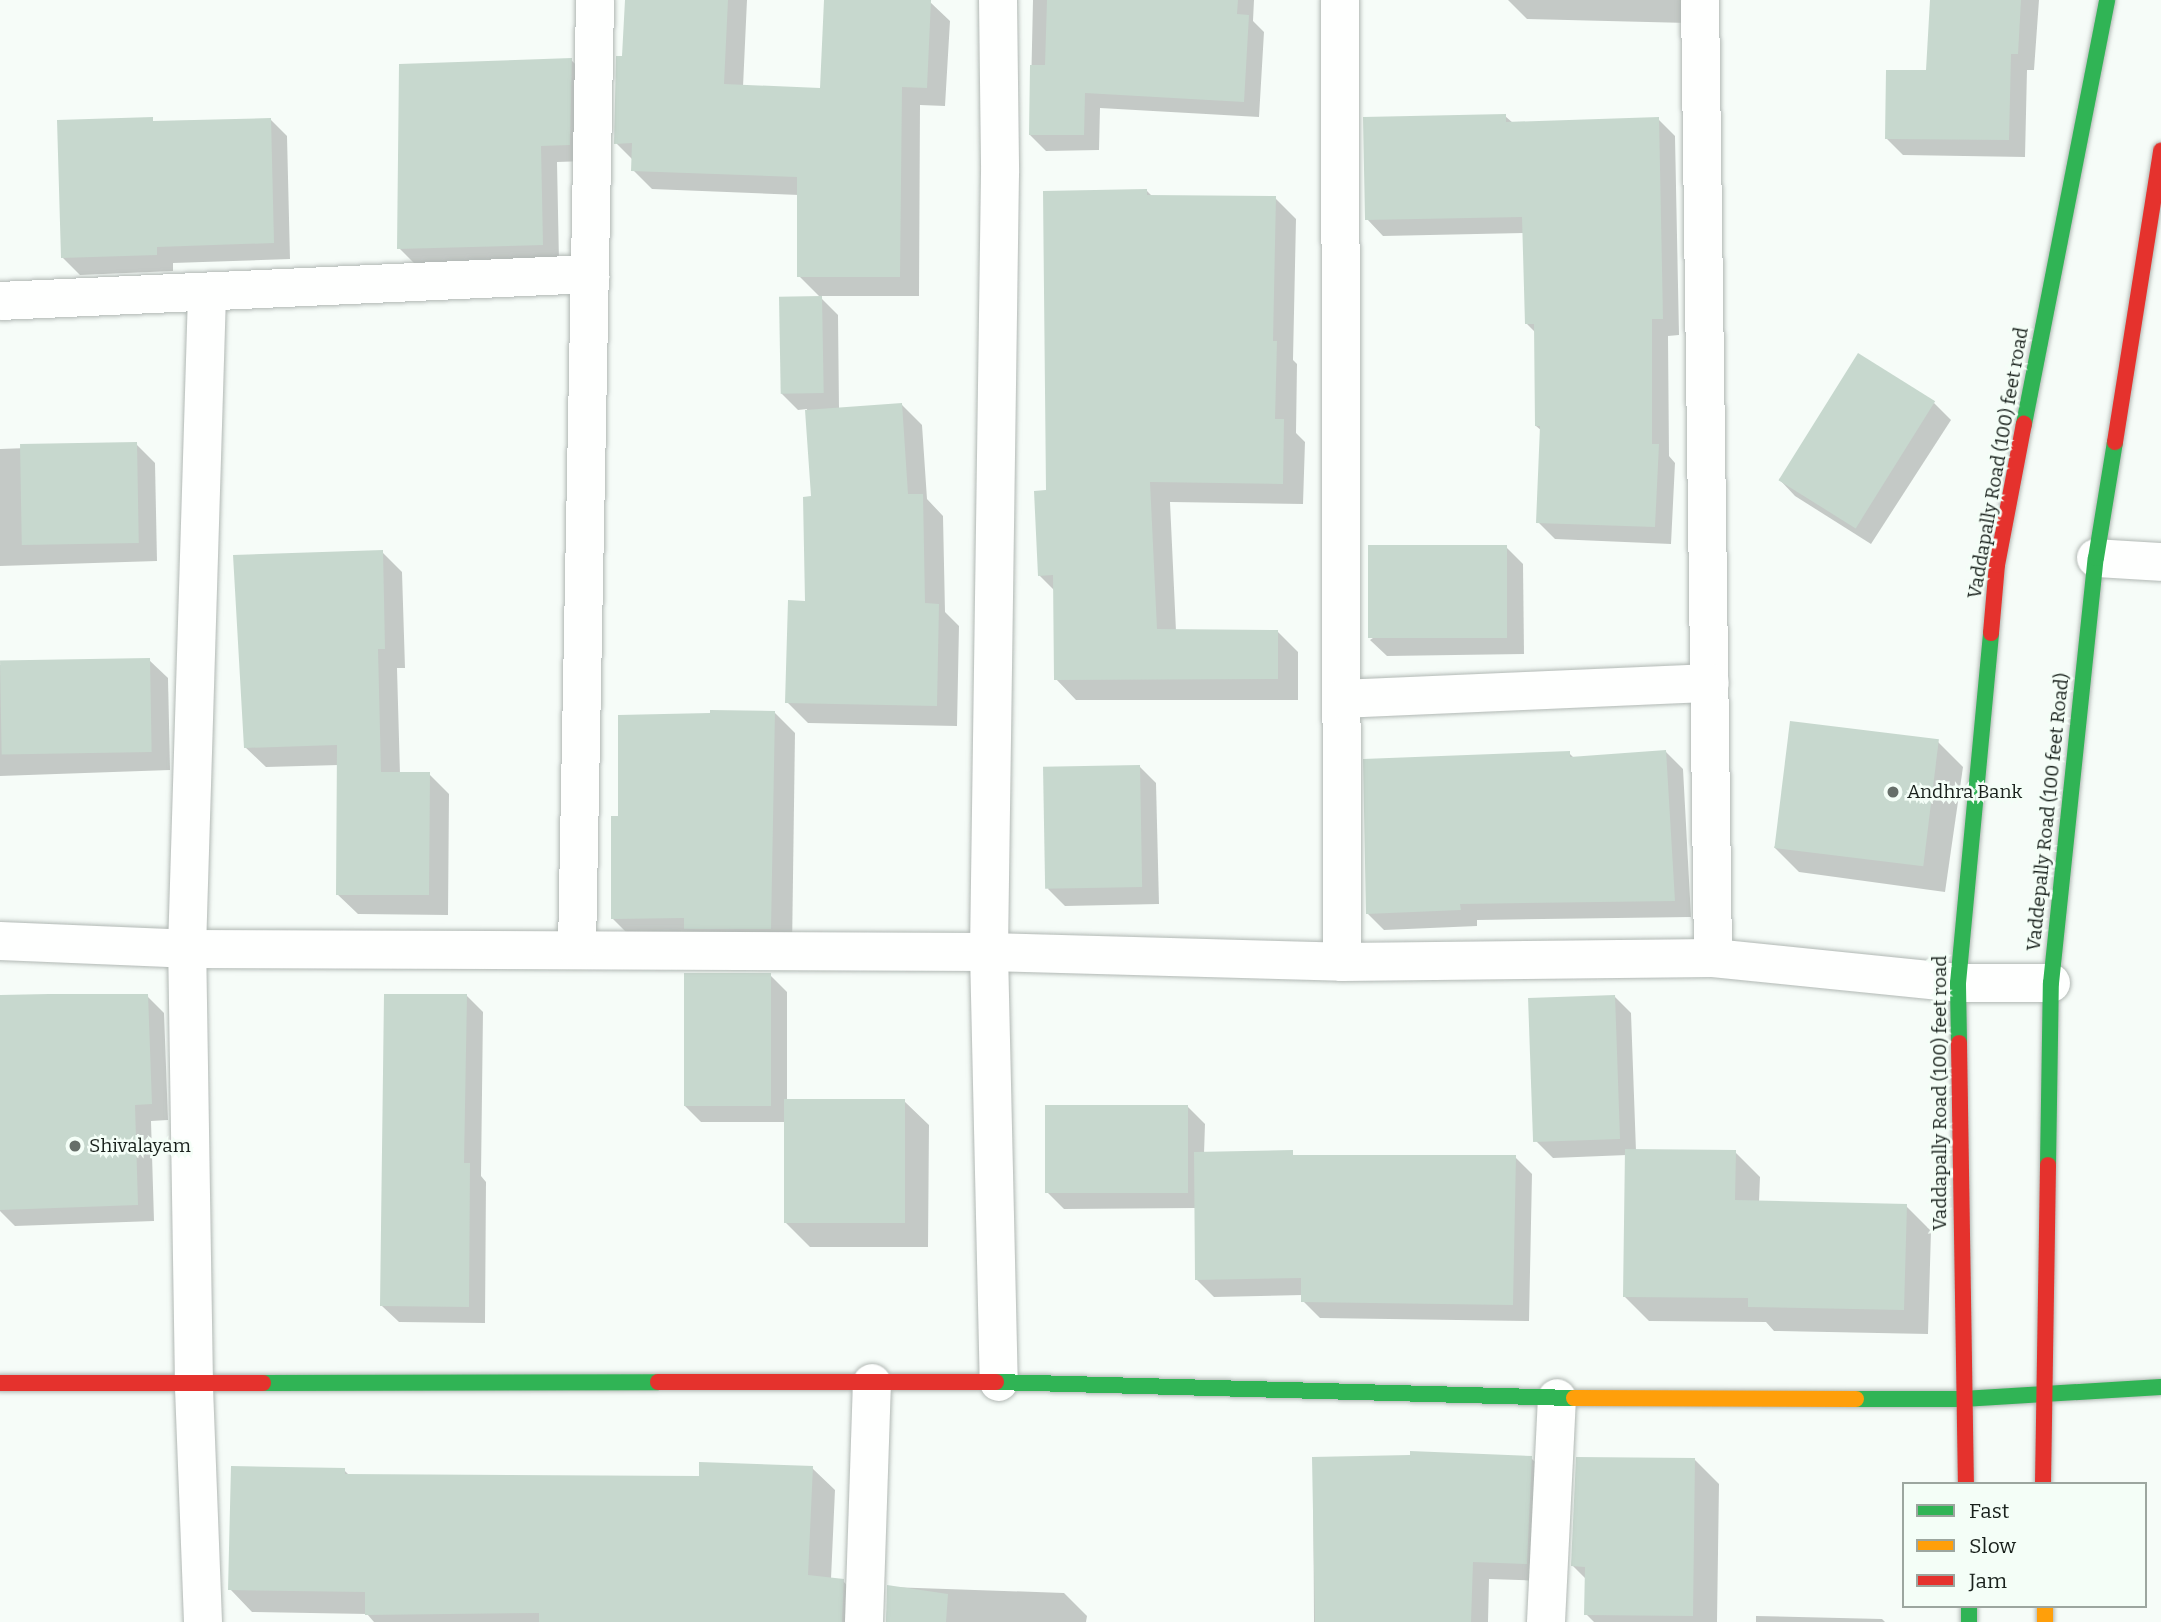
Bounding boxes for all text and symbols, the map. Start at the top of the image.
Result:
street label: Vaddapally Road (100) feet road [1963,325,2033,601]
street label: Vaddepally Road (100 feet Road) [2022,672,2074,952]
place label: Andhra Bank [1907,781,2022,803]
marker: Andhra Bank [1885,784,1901,800]
street label: Vaddapally Road (100) feet road [1929,955,1951,1231]
place label: Shivalayam [89,1135,191,1157]
marker: Shivalayam [67,1138,83,1154]
legend [1902,1482,2147,1608]
text: Fast [1969,1498,2009,1524]
text: Slow [1969,1533,2016,1559]
text: Jam [1969,1568,2007,1594]

